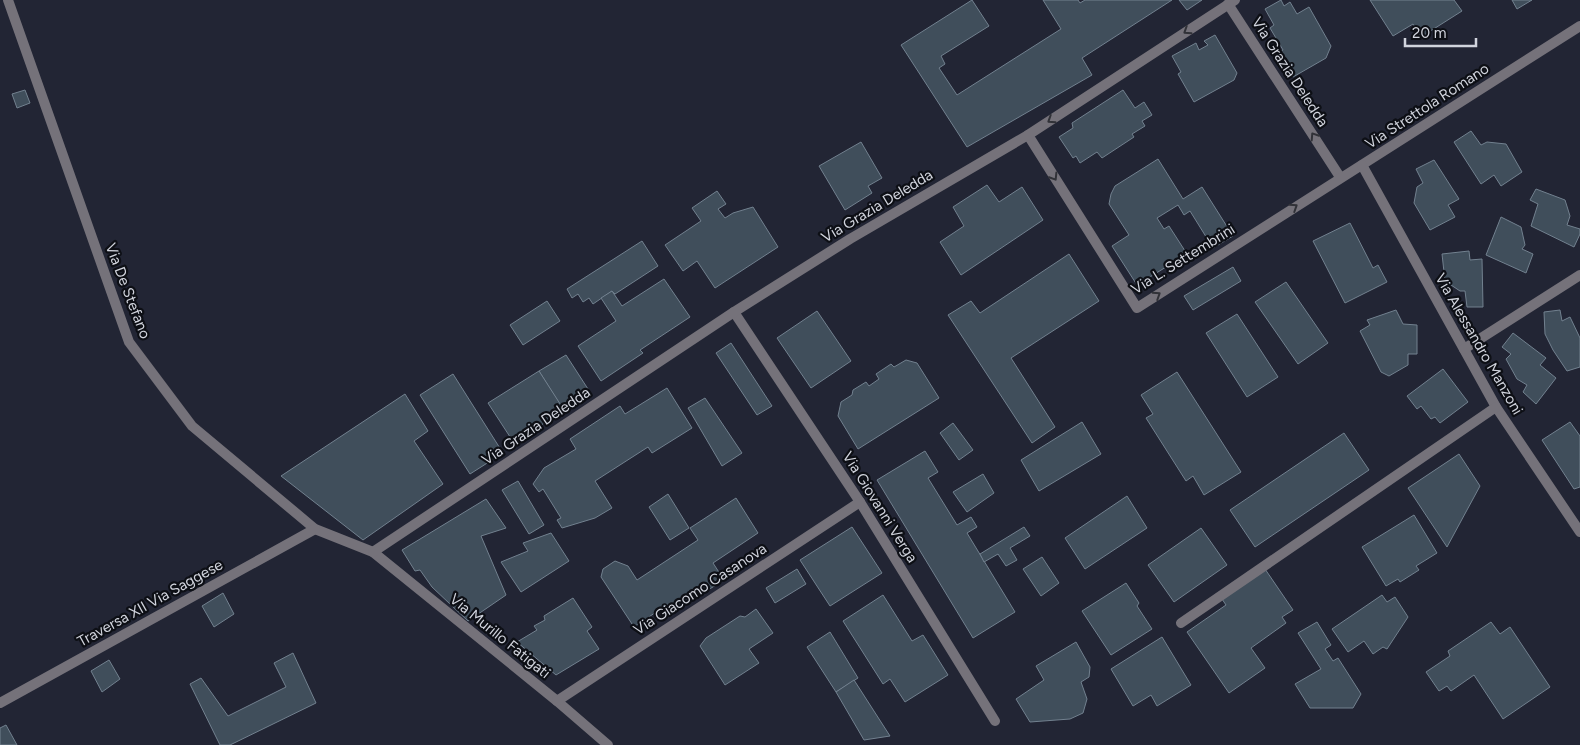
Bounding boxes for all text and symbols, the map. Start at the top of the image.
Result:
street label: Via Grazia Deledda [1248,14,1332,130]
scale bar [1405,15,1476,47]
text: 20 m [1412,24,1446,42]
one-way arrow [1184,25,1193,34]
street label: Via Strettola Romano [1362,59,1492,153]
one-way arrow [1048,114,1057,123]
one-way arrow [1310,133,1320,142]
street label: Via Grazia Deledda [818,166,936,246]
one-way arrow [1048,171,1057,180]
one-way arrow [1288,204,1298,213]
street label: Via L. Settembrini [1128,220,1238,298]
street label: Via De Stefano [102,241,155,342]
street label: Via Alessandro Manzoni [1431,270,1527,418]
one-way arrow [1152,292,1161,301]
street label: Via Grazia Deledda [478,383,594,469]
street label: Via Giovanni Verga [839,448,921,566]
street label: Via Giacomo Casanova [630,539,770,639]
street label: Traversa XII Via Saggese [74,555,226,651]
street label: Via Murillo Fatigati [446,590,554,682]

